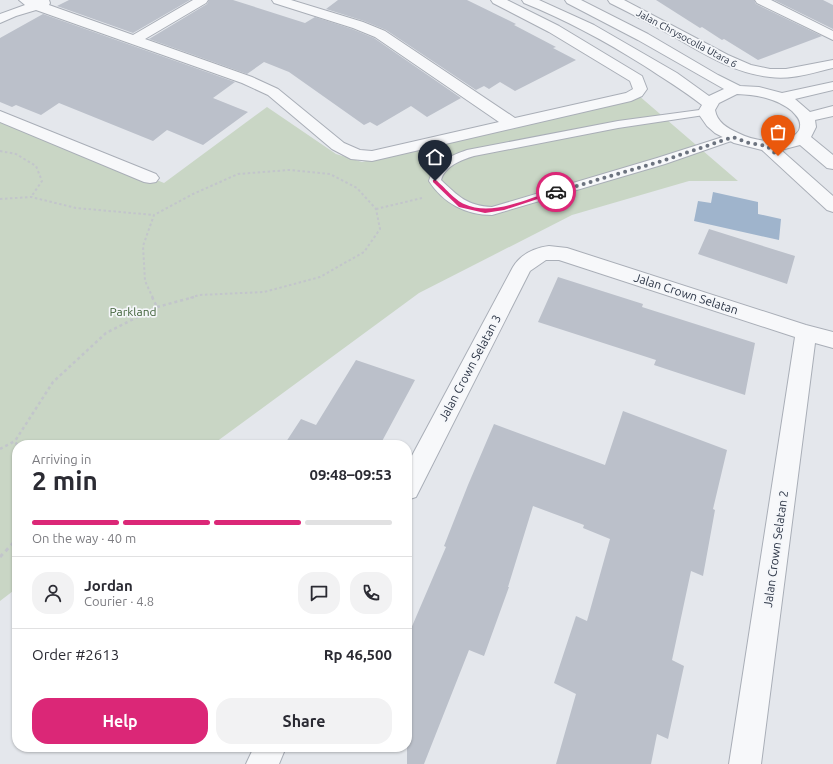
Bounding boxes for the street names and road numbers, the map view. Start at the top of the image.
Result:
street label: Jalan Chrysocolla Utara 6 [634,7,739,70]
street label: Jalan Crown Selatan [632,271,740,317]
street label: Jalan Crown Selatan 3 [436,312,503,423]
street label: Jalan Crown Selatan 2 [761,489,790,608]

